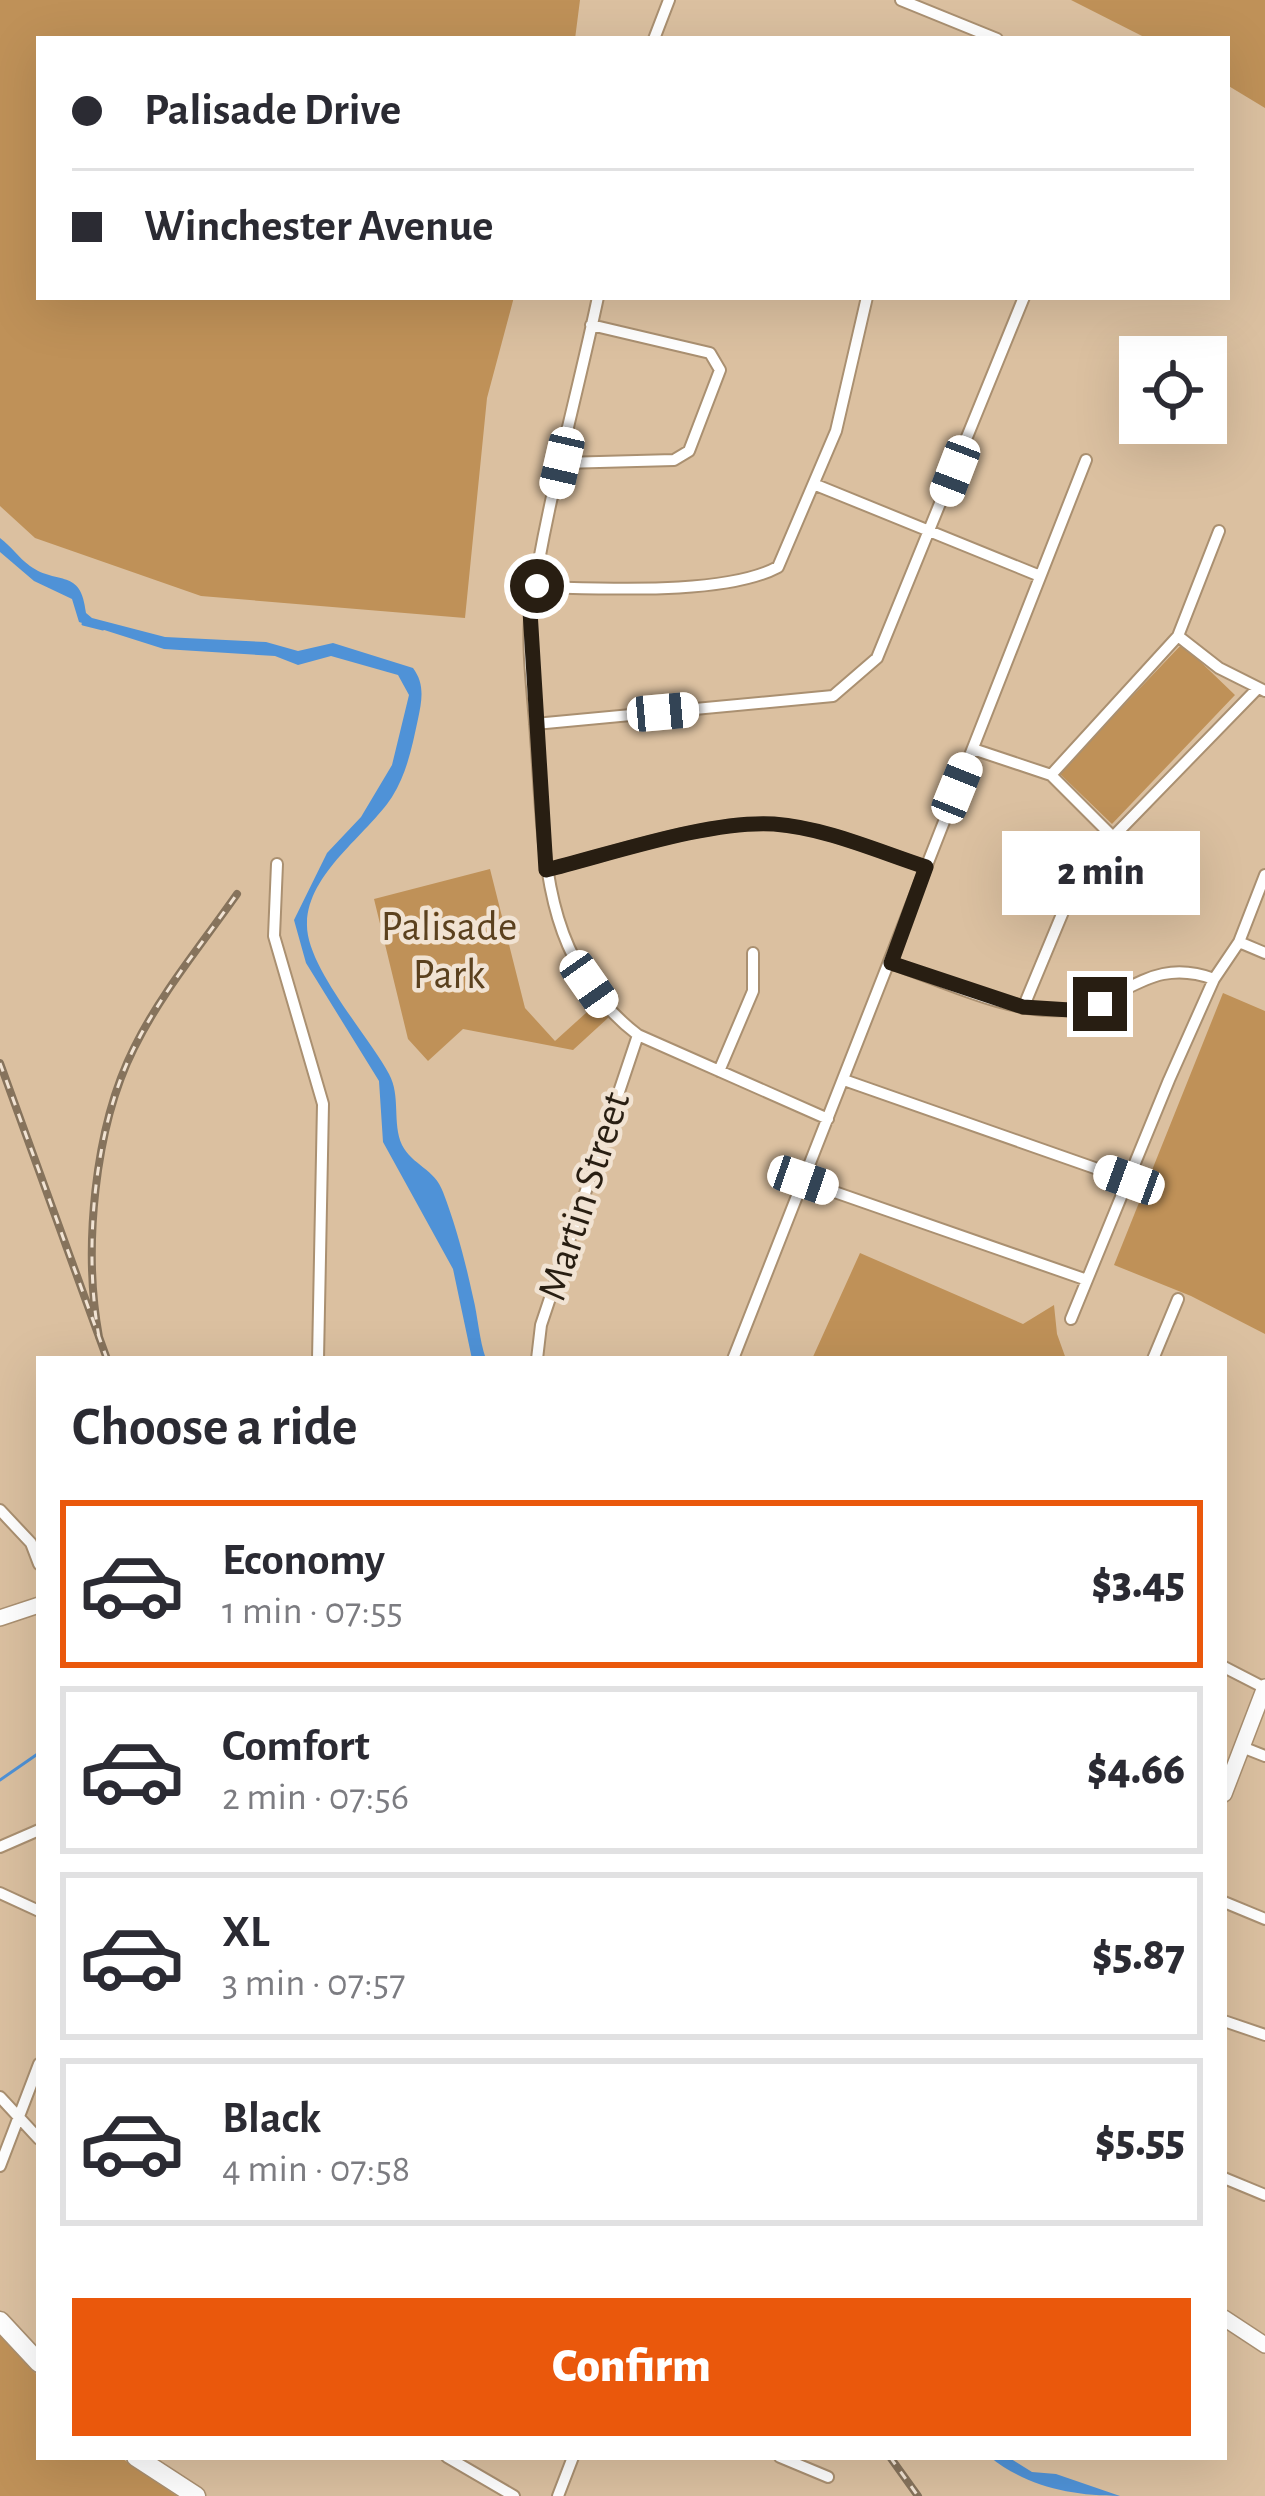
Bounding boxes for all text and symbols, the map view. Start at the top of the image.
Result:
text: Palisade Drive [144,88,401,133]
text: Winchester Avenue [144,204,494,249]
map controls [1119,336,1227,444]
button: locate [1119,336,1227,444]
car [536,424,588,502]
car [925,431,985,511]
route start [510,559,564,613]
car [626,691,700,733]
car [927,748,987,828]
callout: 2 min [1001,830,1199,914]
text: 2 min [1057,853,1145,892]
park label: Palisade Park [381,906,517,996]
car [554,944,624,1024]
route end [1073,977,1127,1031]
street label: Martin Street [531,1087,637,1305]
car [763,1151,843,1209]
car [1089,1151,1169,1209]
text: Choose a ride [72,1401,358,1455]
icon: car [78,1530,186,1638]
text: Economy [222,1538,385,1583]
text: $3.45 [1091,1561,1185,1606]
text: 1 min · 07:55 [222,1592,403,1631]
icon: car [78,1716,186,1824]
text: Comfort [222,1724,370,1769]
text: $4.66 [1087,1747,1185,1792]
text: 2 min · 07:56 [222,1778,409,1817]
icon: car [78,1902,186,2010]
text: XL [222,1910,270,1955]
text: $5.87 [1092,1933,1185,1978]
text: 3 min · 07:57 [222,1964,405,2003]
icon: car [78,2088,186,2196]
text: Black [222,2096,321,2141]
text: $5.55 [1095,2119,1185,2164]
text: 4 min · 07:58 [222,2150,410,2189]
button: Confirm [72,2298,1191,2436]

